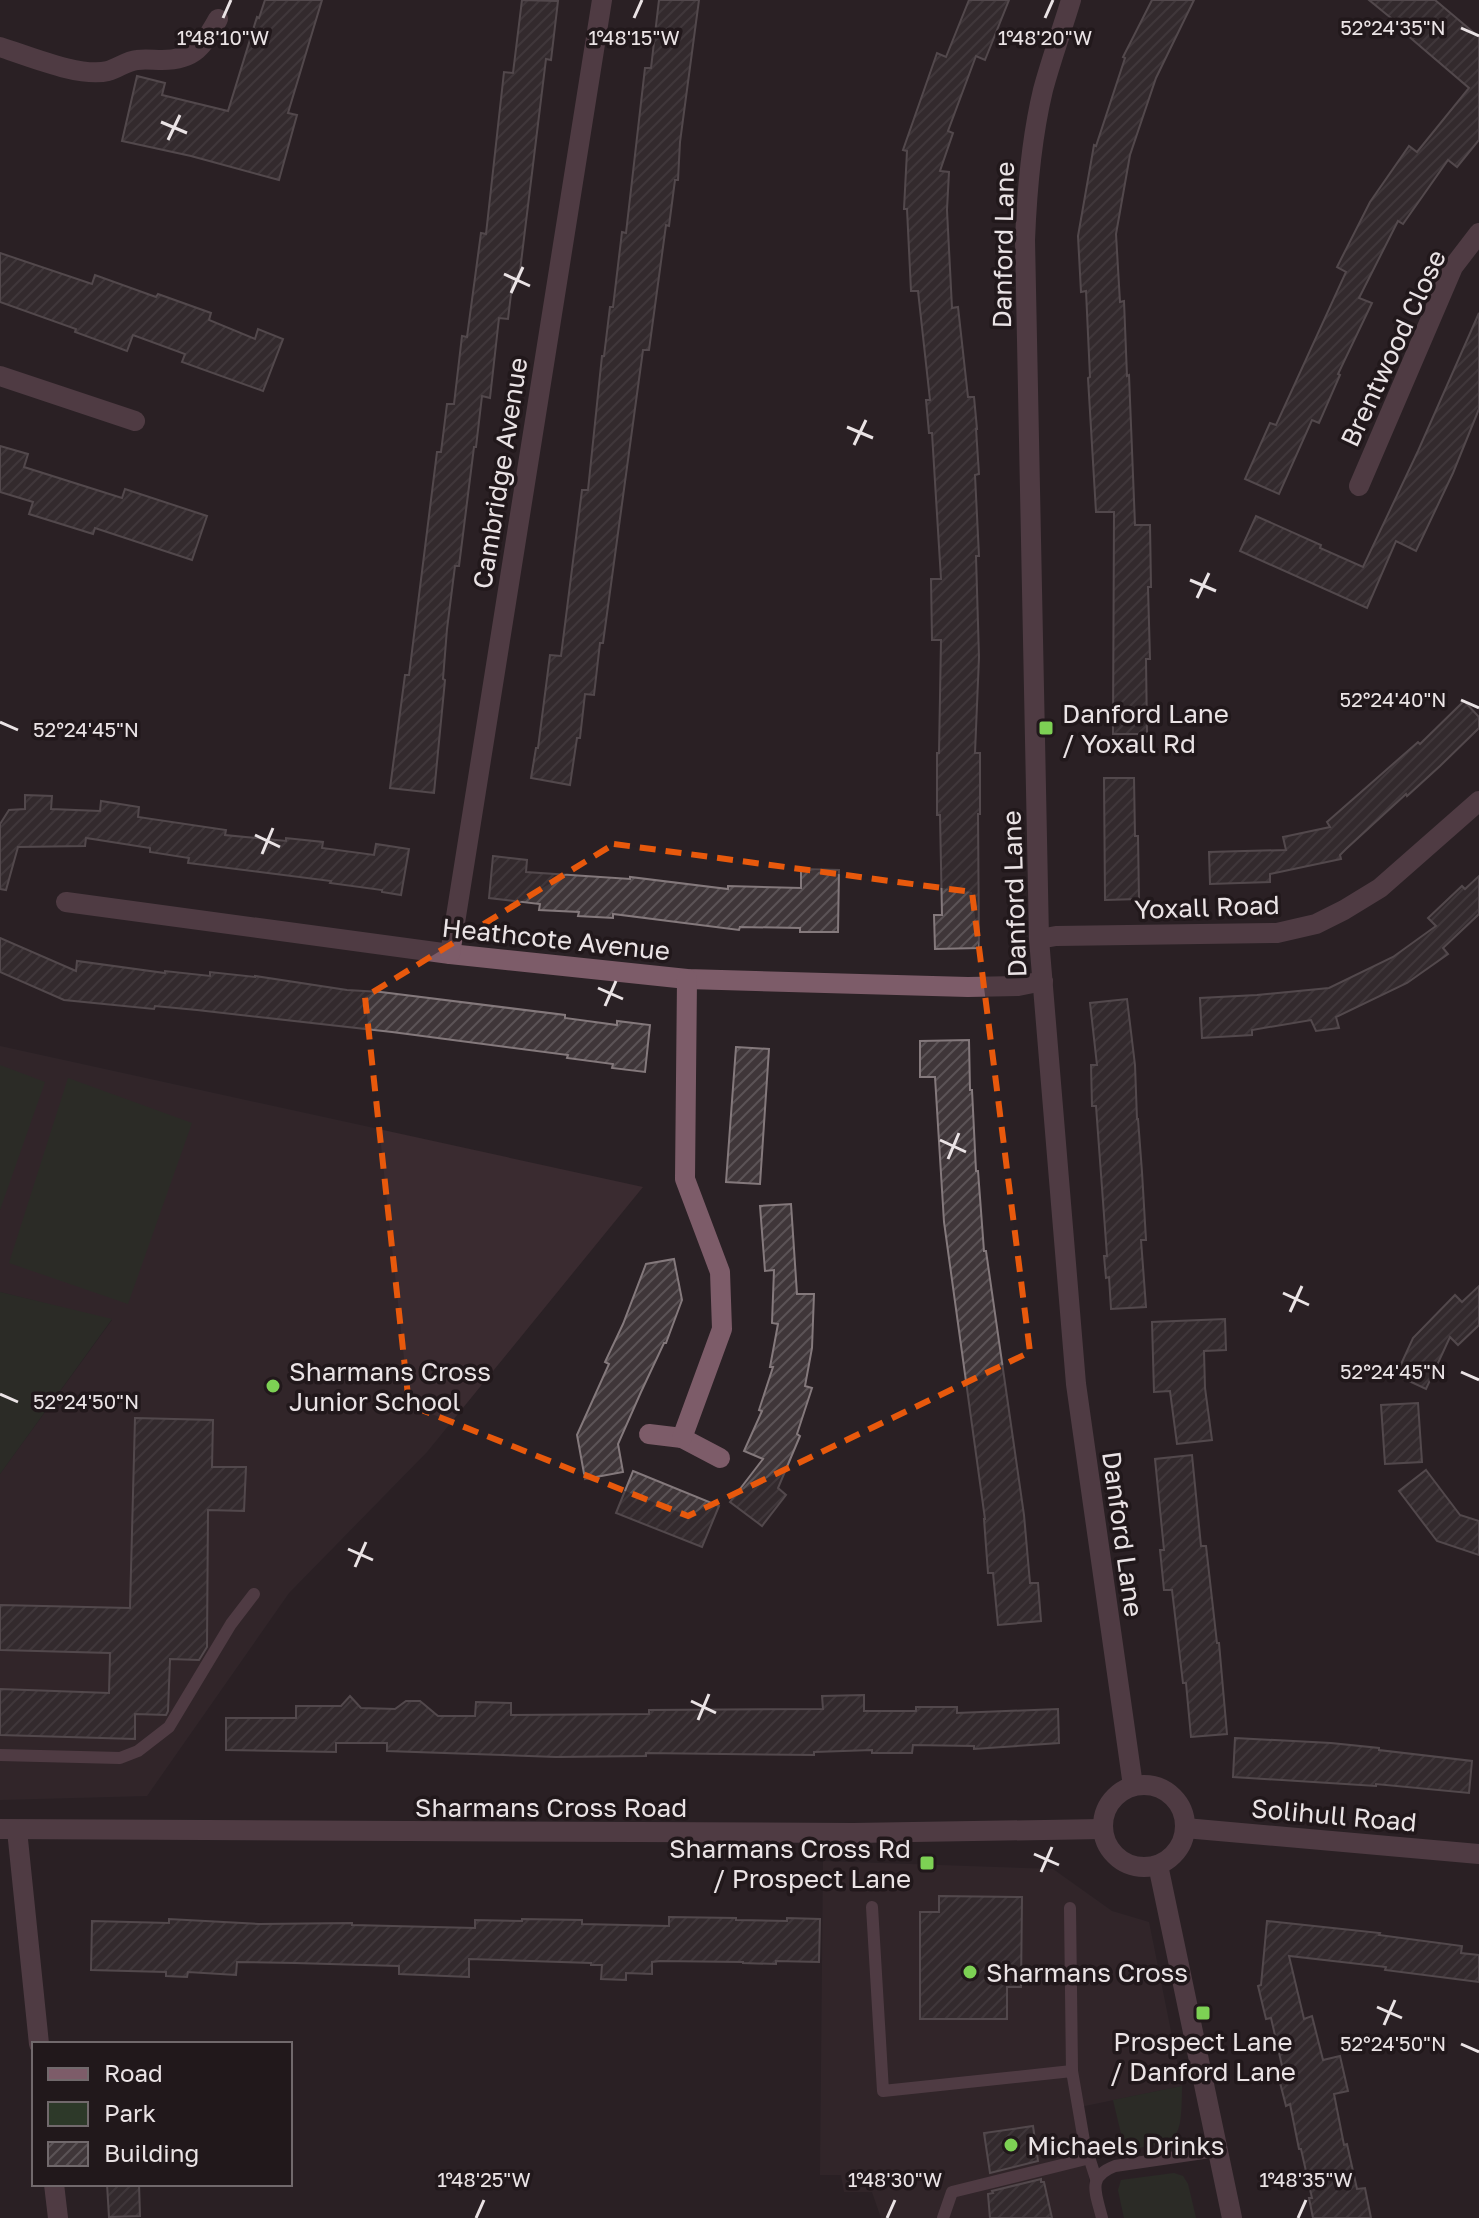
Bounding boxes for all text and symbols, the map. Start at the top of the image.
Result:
text: 52°24'35"N [1340,15,1446,39]
text: 1°48'10"W [177,25,269,49]
text: 1°48'15"W [588,25,680,49]
text: 1°48'20"W [998,25,1092,49]
street label: Danford Lane [986,161,1020,329]
street label: Brentwood Close [1334,245,1452,451]
street label: Cambridge Avenue [466,355,534,591]
text: 52°24'40"N [1340,687,1446,711]
place label: Danford Lane / Yoxall Rd [1062,698,1229,759]
text: 52°24'45"N [33,717,139,741]
marker: Danford Lane / Yoxall Rd [1037,719,1055,737]
street label: Danford Lane [996,810,1032,978]
street label: Yoxall Road [1134,889,1280,925]
street label: Heathcote Avenue [440,912,672,966]
place label: Sharmans Cross Junior School [289,1356,491,1417]
text: 52°24'45"N [1340,1359,1446,1383]
marker: Sharmans Cross Junior School [264,1377,282,1395]
text: 52°24'50"N [33,1389,139,1413]
street label: Danford Lane [1096,1449,1150,1619]
street label: Sharmans Cross Road [415,1792,687,1823]
street label: Solihull Road [1250,1792,1418,1838]
place label: Sharmans Cross Rd / Prospect Lane [669,1833,911,1894]
marker: Sharmans Cross Rd / Prospect Lane [918,1854,936,1872]
place label: Sharmans Cross [986,1957,1188,1988]
marker: Sharmans Cross [961,1963,979,1981]
marker: Prospect Lane / Danford Lane [1194,2004,1212,2022]
place label: Prospect Lane / Danford Lane [1110,2026,1296,2087]
text: 52°24'50"N [1340,2031,1446,2055]
legend [32,2042,292,2186]
text: Road [104,2058,163,2087]
text: Park [104,2098,156,2127]
place label: Michaels Drinks [1027,2130,1225,2161]
marker: Michaels Drinks [1002,2136,1020,2154]
text: Building [104,2138,199,2167]
text: 1°48'25"W [437,2167,531,2191]
text: 1°48'30"W [848,2167,942,2191]
text: 1°48'35"W [1259,2167,1353,2191]

